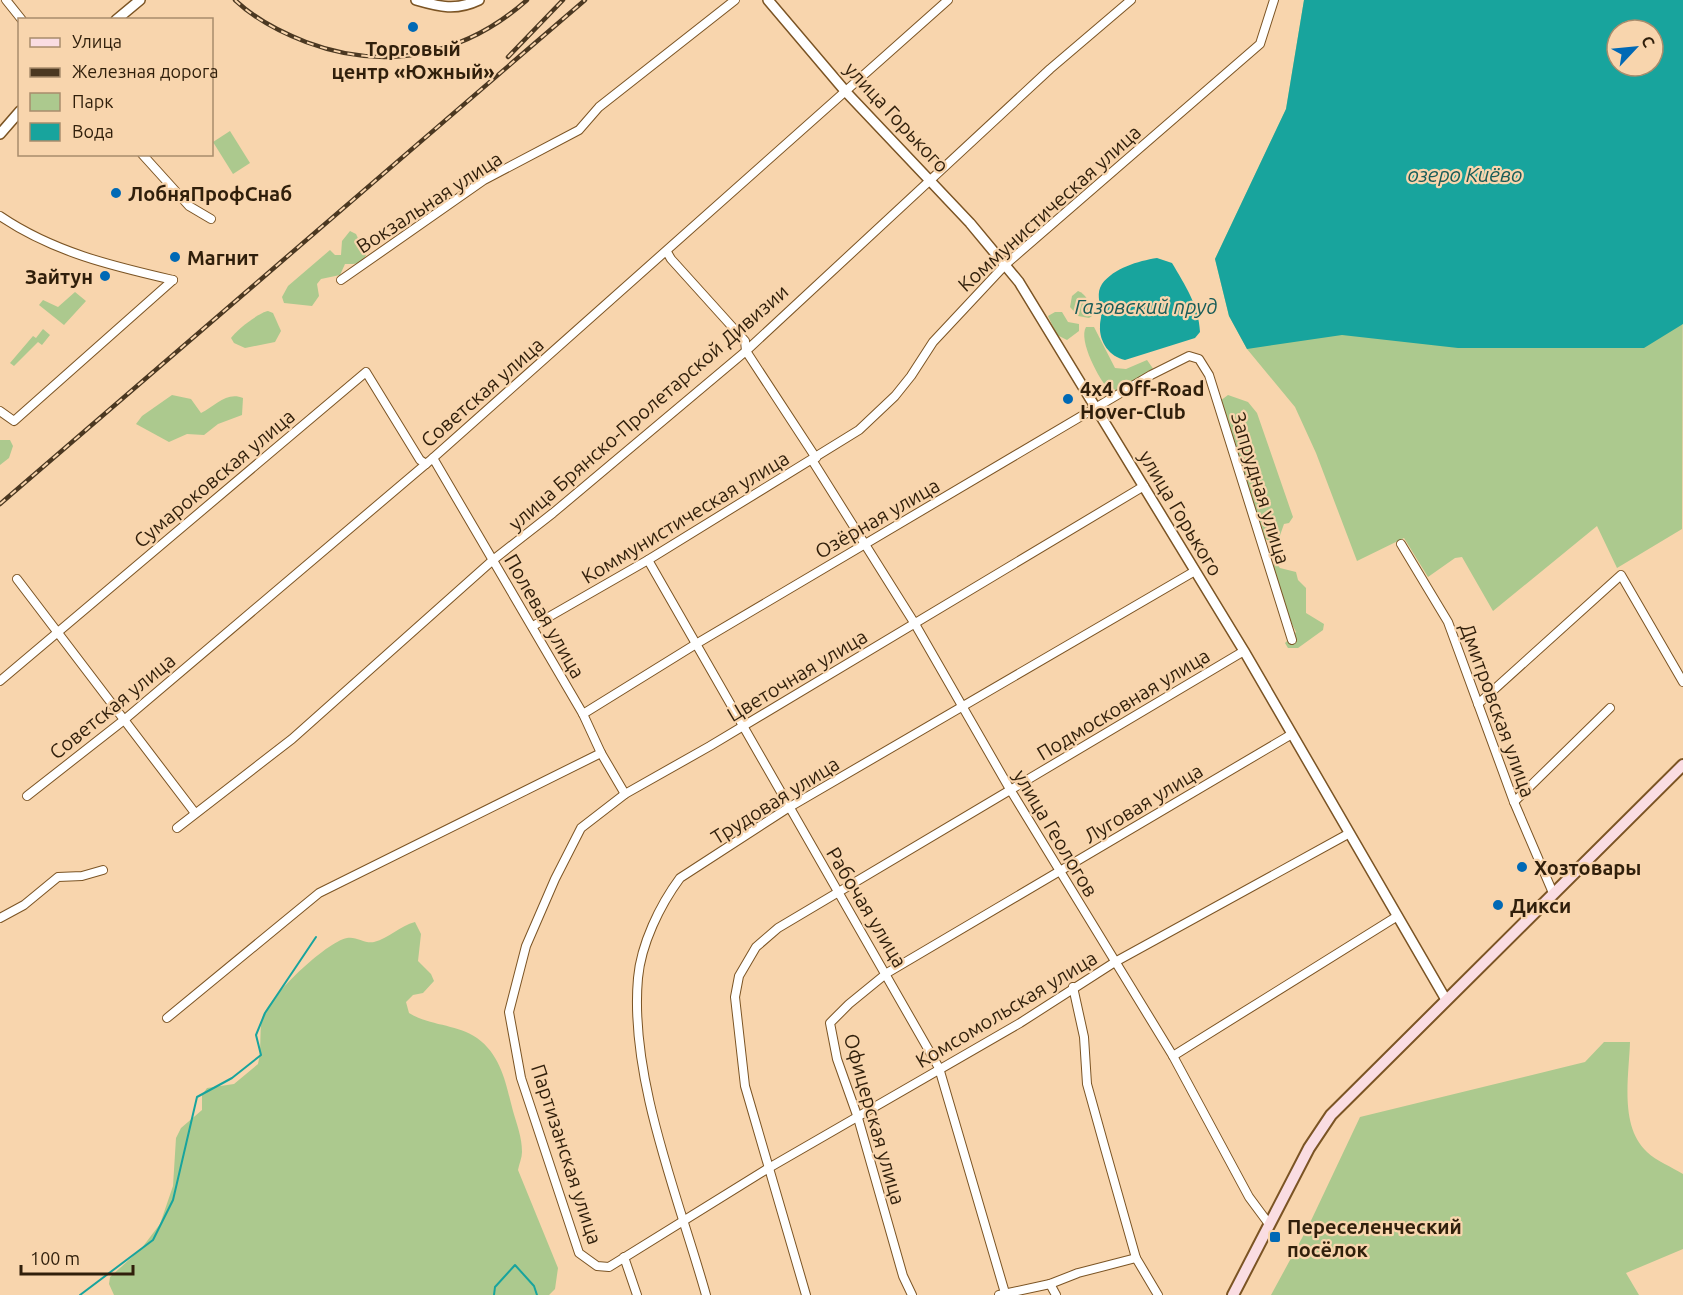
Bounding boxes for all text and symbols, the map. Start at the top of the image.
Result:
legend [18,18,213,156]
north arrow [1605,18,1665,78]
marker: Торговый центр «Южный» [406,20,420,34]
text: Улица [72,31,122,51]
text: С [1638,33,1659,50]
place label: Торговый центр «Южный» [331,37,495,83]
street label: улица Горького [840,57,954,177]
text: Железная дорога [72,61,219,81]
text: Парк [72,91,113,111]
street label: Коммунистическая улица [953,120,1145,296]
text: Вода [72,121,114,141]
street label: Вокзальная улица [352,146,506,258]
water label: озеро Киёво [1408,162,1522,186]
place label: ЛобняПрофСнаб [128,182,292,205]
marker: ЛобняПрофСнаб [109,186,123,200]
place label: Магнит [187,246,259,269]
marker: Магнит [168,250,182,264]
place label: Зайтун [25,265,93,288]
marker: Зайтун [98,269,112,283]
street label: улица Брянско-Пролетарской Дивизии [504,279,792,535]
water label: Газовский пруд [1075,294,1217,318]
street label: Советская улица [416,333,548,451]
place label: 4x4 Off-Road Hover-Club [1080,377,1204,423]
marker: 4x4 Off-Road Hover-Club [1061,392,1075,406]
street label: Сумароковская улица [129,404,299,552]
street label: Запрудная улица [1227,409,1295,567]
street label: Коммунистическая улица [577,446,793,588]
street label: улица Горького [1134,446,1228,580]
street label: Озёрная улица [811,473,943,563]
street label: Полевая улица [500,550,590,682]
street label: Дмитровская улица [1456,620,1540,800]
street label: Цветочная улица [723,624,871,726]
street label: Подмосковная улица [1032,643,1214,765]
street label: Советская улица [45,648,179,764]
street label: Трудовая улица [707,751,843,849]
street label: Луговая улица [1079,758,1207,848]
street label: улица Геологов [1009,765,1103,901]
street label: Рабочая улица [822,843,912,971]
place label: Хозтовары [1534,856,1641,879]
marker: Хозтовары [1515,860,1529,874]
place label: Дикси [1510,894,1571,917]
marker: Дикси [1491,898,1505,912]
street label: Комсомольская улица [911,946,1101,1072]
street label: Офицерская улица [840,1031,910,1207]
street label: Партизанская улица [527,1061,607,1247]
place label: Переселенческий посёлок [1287,1215,1462,1261]
marker: Переселенческий посёлок [1268,1230,1282,1244]
scale bar [21,1238,134,1276]
text: 100 m [30,1248,80,1268]

